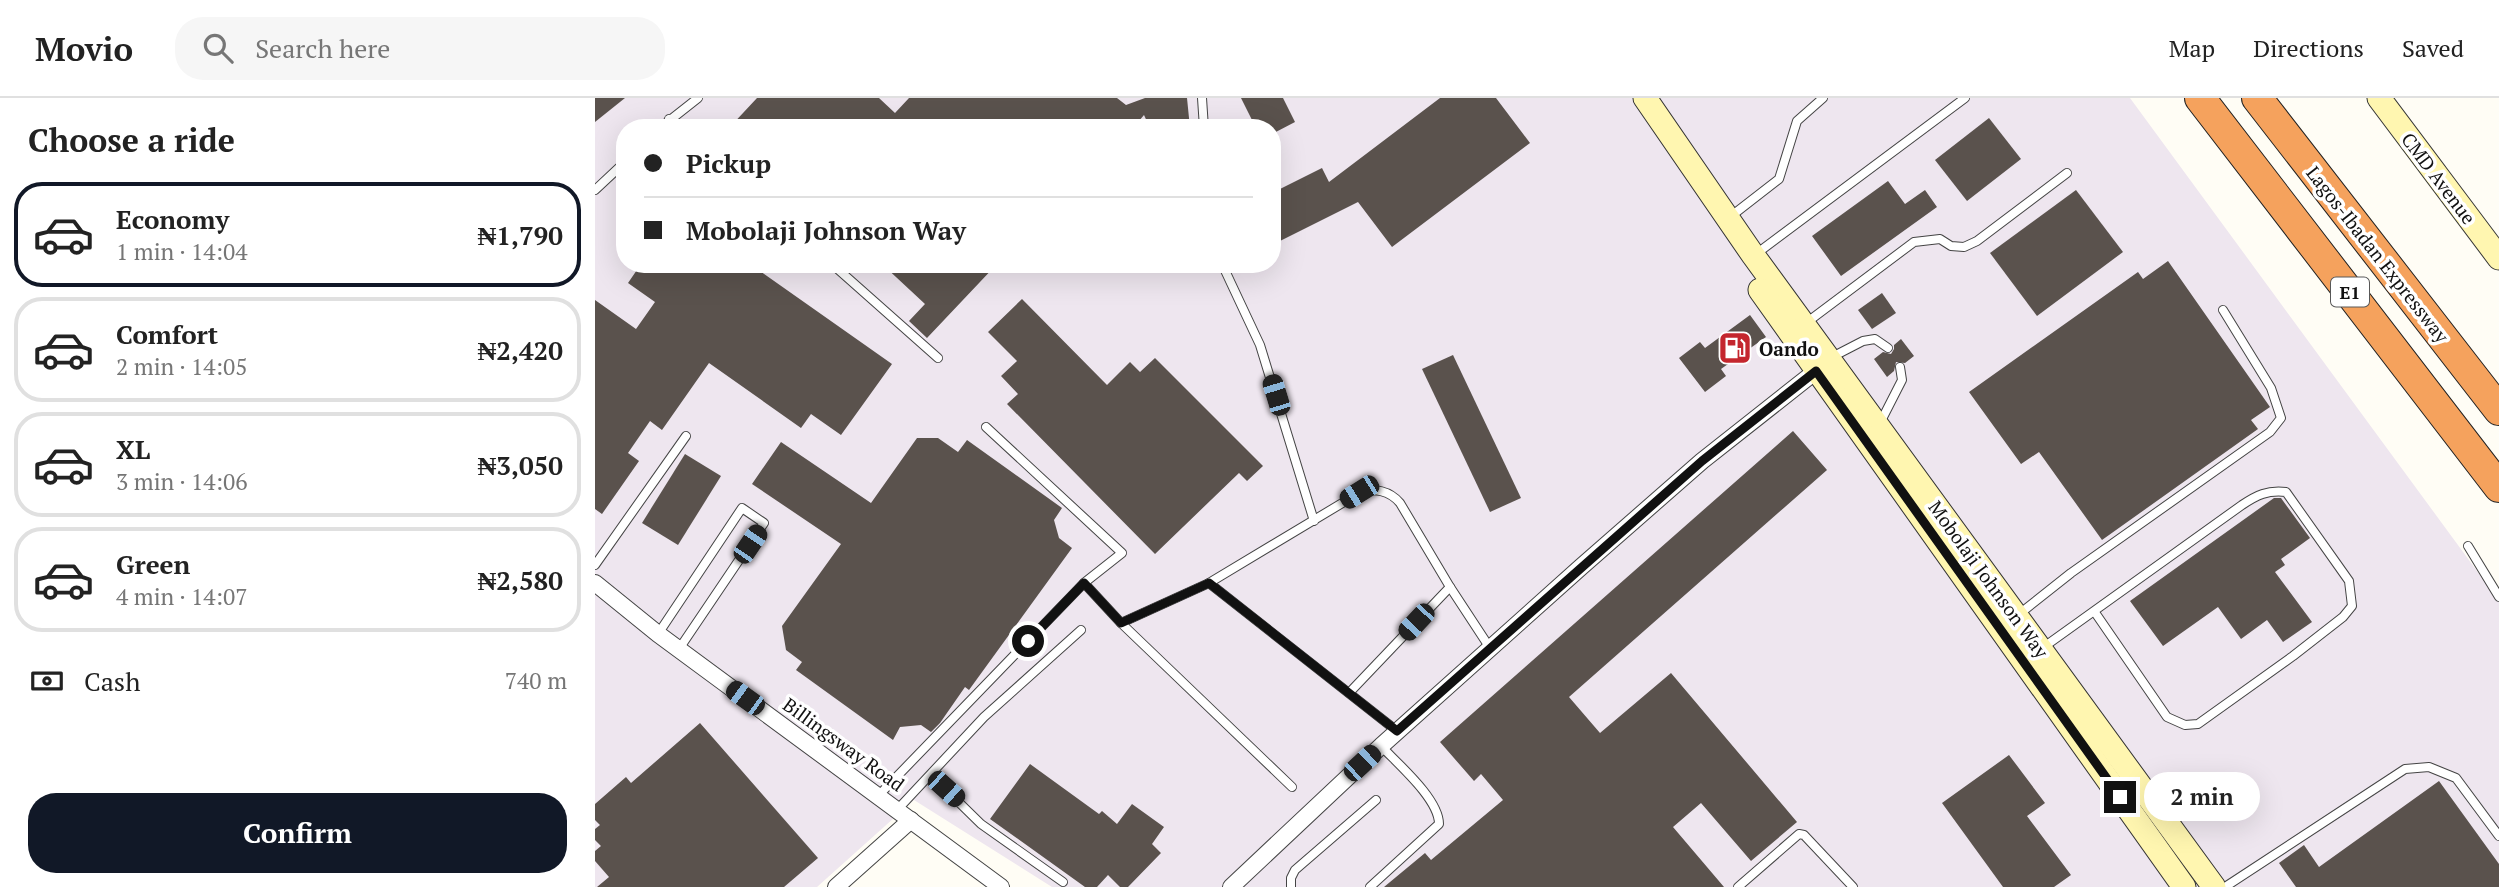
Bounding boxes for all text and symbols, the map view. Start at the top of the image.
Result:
search box [175,17,665,80]
text: Movio [35,27,133,70]
icon: search [199,29,237,67]
text: Search here [255,31,390,65]
text: Map [2169,32,2215,64]
text: Directions [2253,32,2364,64]
text: Saved [2402,32,2464,64]
text: Choose a ride [28,119,235,161]
street label: CMD Avenue [2396,127,2482,229]
text: Pickup [686,146,771,180]
street label: Lagos-Ibadan Expressway [2301,161,2455,348]
text: Economy [116,202,229,236]
icon: car [32,203,95,266]
text: Mobolaji Johnson Way [686,213,966,247]
text: ₦1,790 [478,218,563,252]
text: 1 min · 14:04 [116,236,248,267]
road number: E1 [2331,278,2369,307]
text: Comfort [116,317,218,351]
icon: car [32,318,95,381]
fuel station icon: Oando [1716,329,1754,367]
text: ₦2,420 [478,333,563,367]
place label: Oando [1759,336,1819,361]
text: 2 min · 14:05 [116,351,248,382]
car [1260,372,1293,418]
text: XL [116,432,150,466]
icon: car [32,433,95,496]
text: ₦3,050 [478,448,563,482]
text: 3 min · 14:06 [116,466,248,497]
car [1336,472,1383,512]
street label: Mobolaji Johnson Way [1923,495,2055,663]
car [730,521,771,567]
text: Green [116,547,190,581]
icon: car [32,548,95,611]
text: ₦2,580 [478,563,563,597]
text: 4 min · 14:07 [116,581,248,612]
car [1394,599,1439,645]
route start [1012,625,1044,657]
icon: cash [28,662,66,700]
text: Cash [84,664,140,698]
text: 740 m [505,665,567,696]
car [722,677,769,719]
street label: Billingsway Road [778,692,910,797]
car [1340,741,1385,785]
car [924,767,969,811]
callout: 2 min [2145,772,2260,822]
route end [2104,781,2136,813]
text: 2 min [2171,781,2233,812]
button: Confirm [28,793,567,873]

